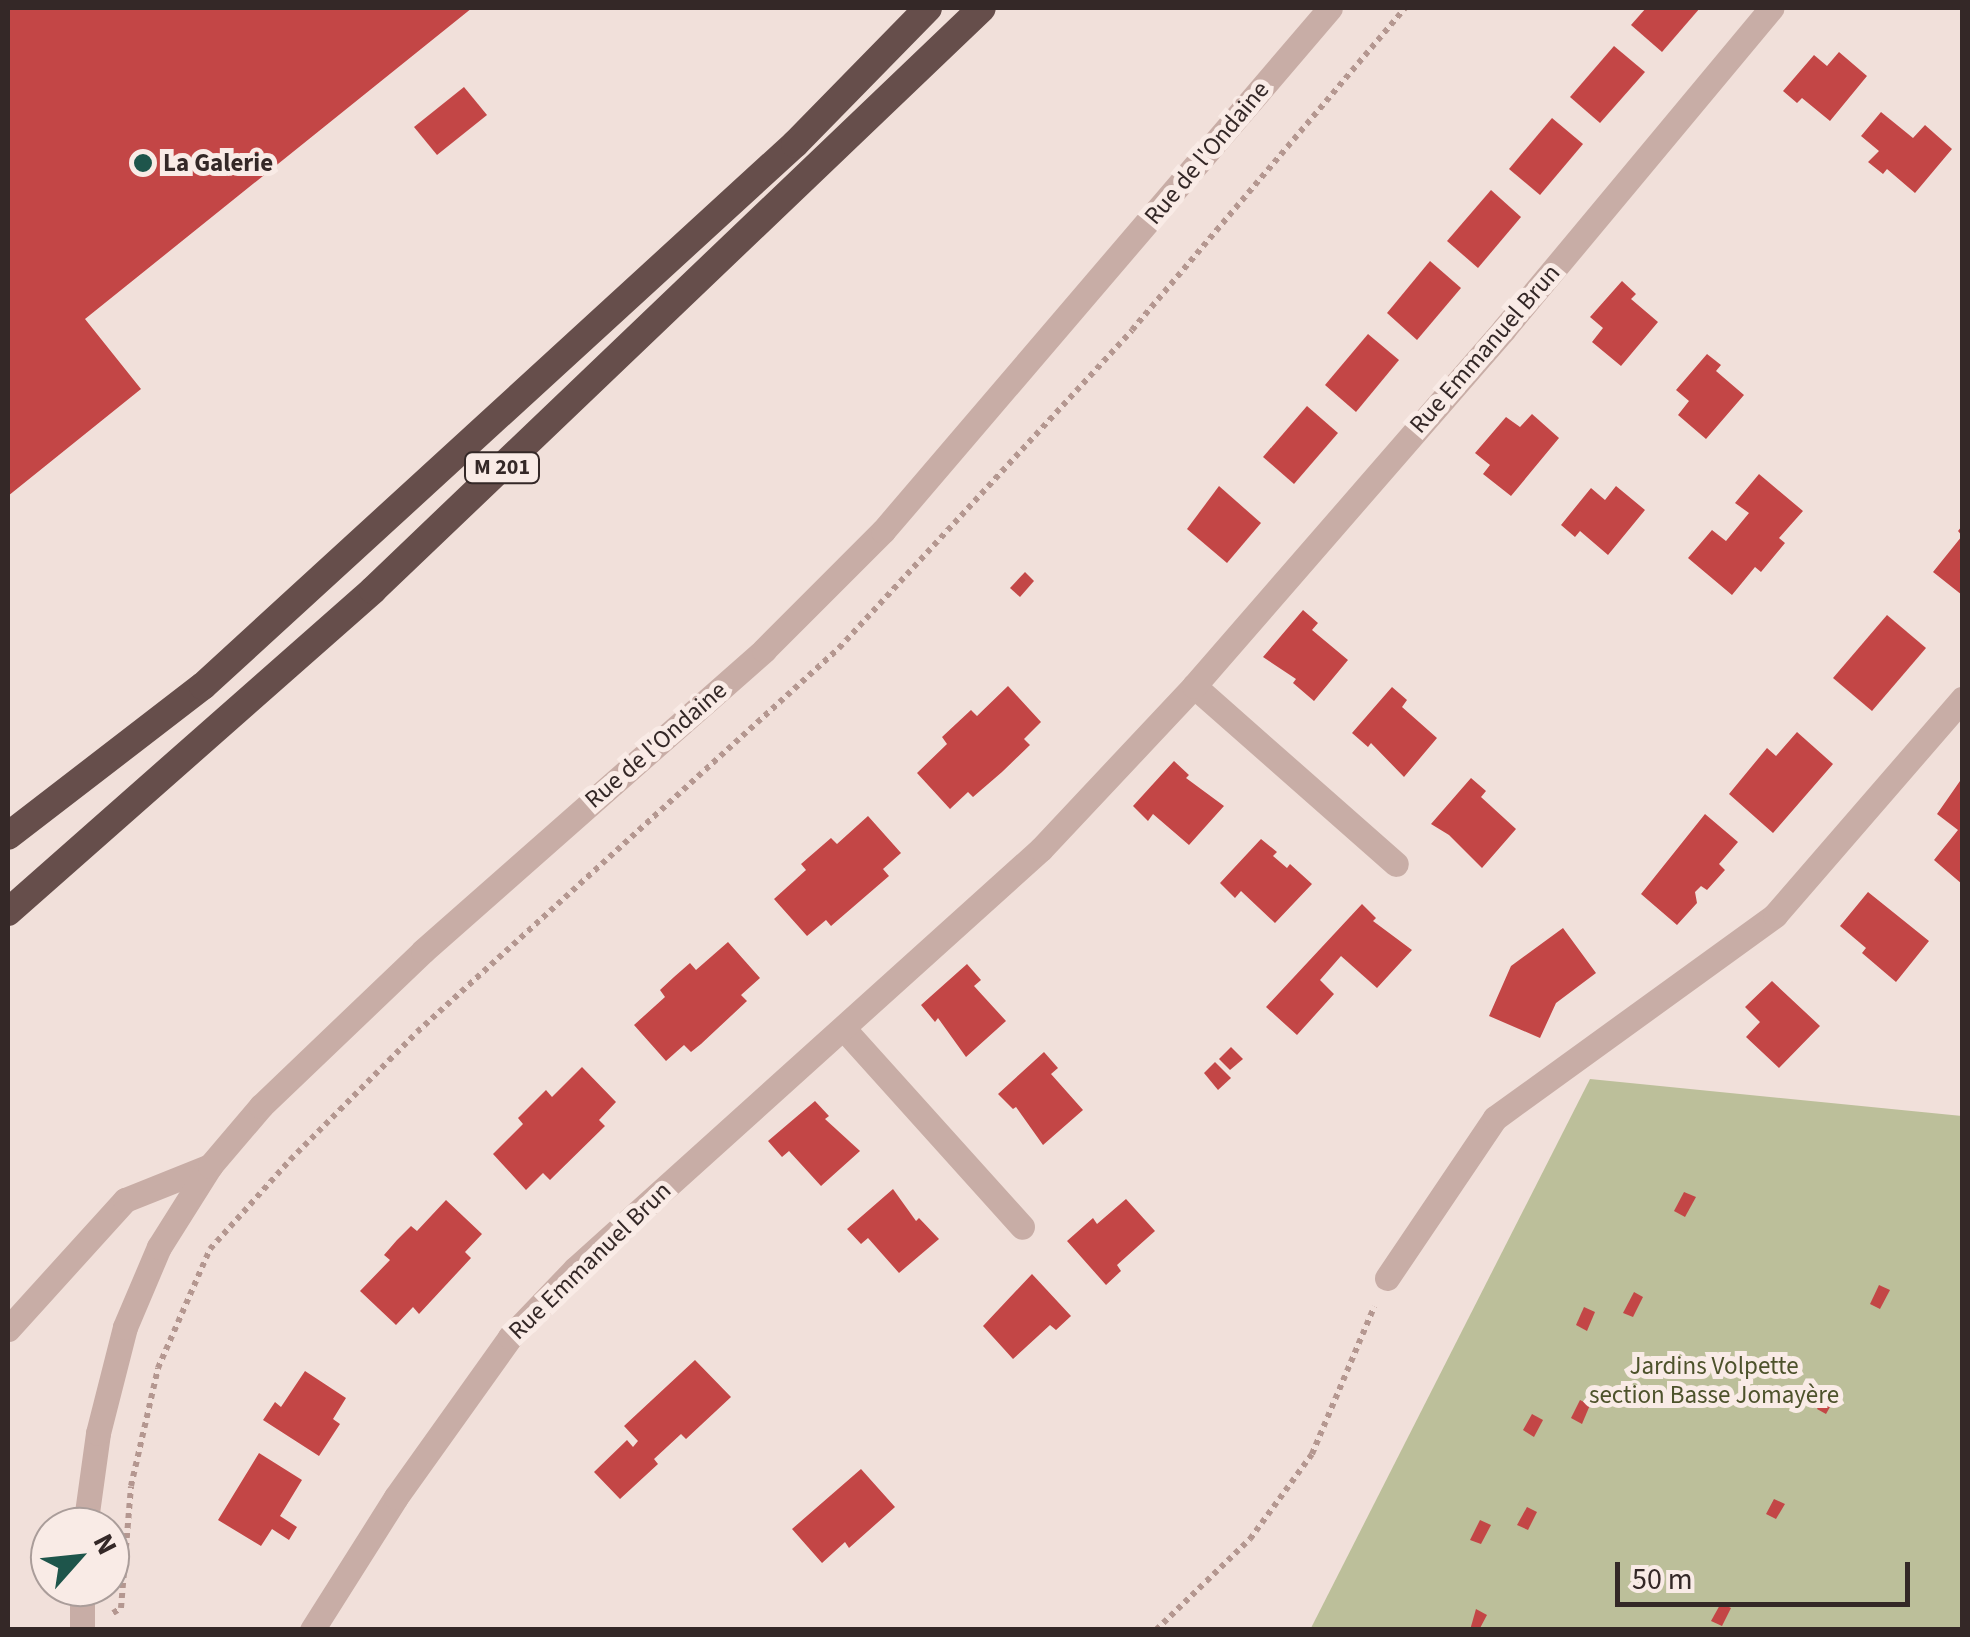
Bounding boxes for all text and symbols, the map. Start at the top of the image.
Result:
street label: Rue de l'Ondaine [1138,75,1276,231]
place label: La Galerie [163,148,273,178]
marker: La Galerie [132,152,154,174]
street label: Rue Emmanuel Brun [1403,258,1567,440]
road number: M 201 [462,451,542,485]
street label: Rue de l'Ondaine [579,675,733,815]
street label: Rue Emmanuel Brun [503,1176,677,1346]
park label: Jardins Volpette section Basse Jomayère [1589,1352,1839,1411]
north arrow [30,1507,130,1607]
text: N [83,1527,127,1562]
scale bar [1620,1542,1915,1604]
text: 50 m [1632,1558,1693,1601]

